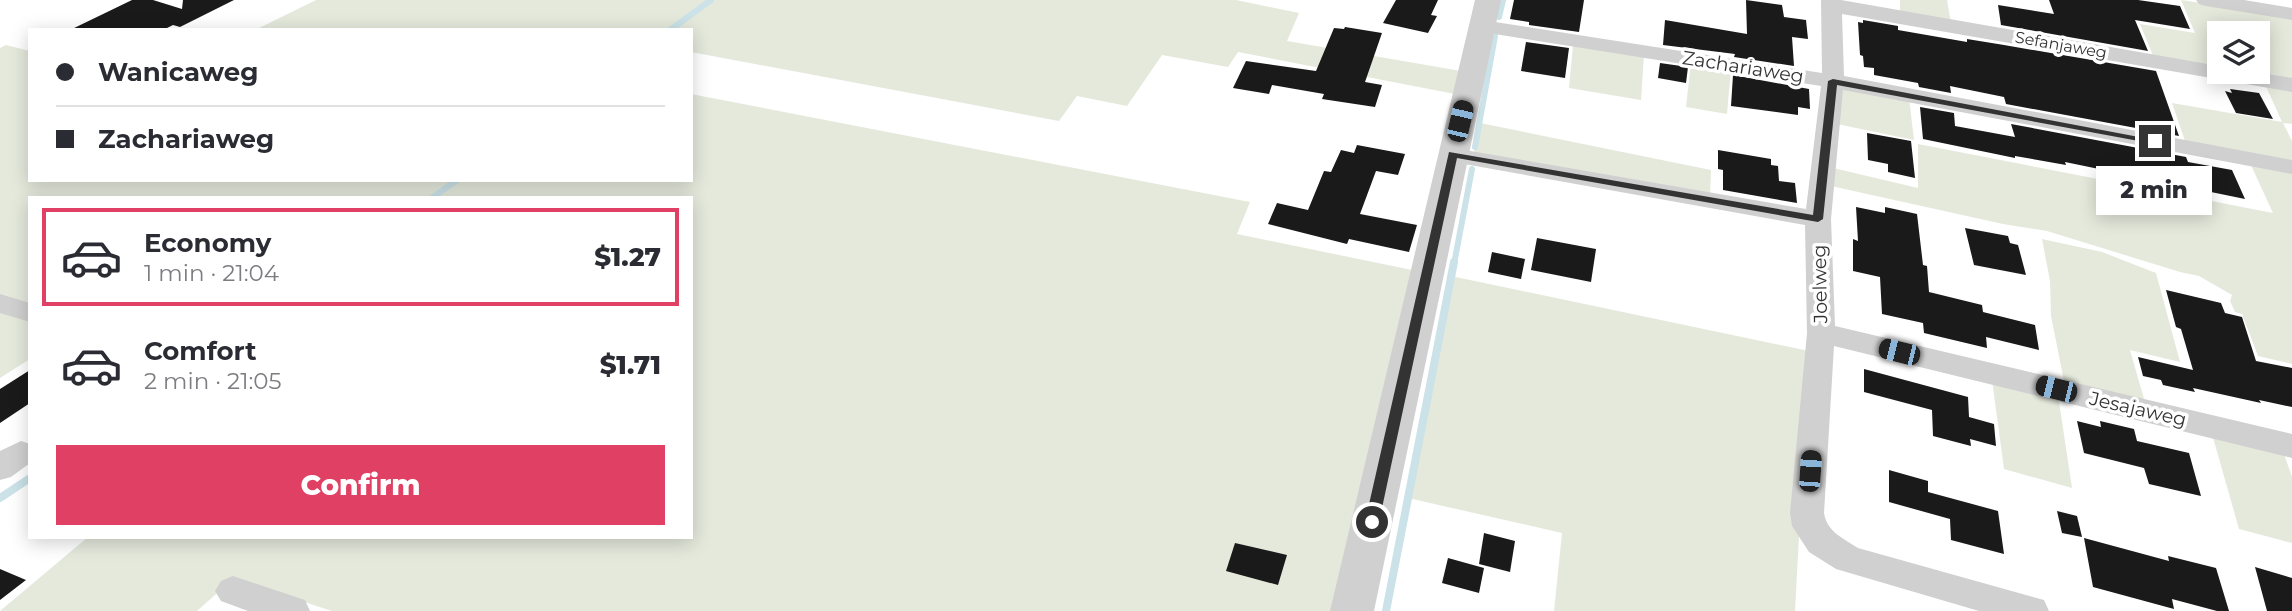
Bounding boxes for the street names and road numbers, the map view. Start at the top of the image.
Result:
street label: Sefanjaweg [2013,28,2109,62]
street label: Zachariaweg [1681,46,1805,88]
street label: Joelweg [1808,244,1832,325]
street label: Jesajaweg [2086,386,2189,431]

